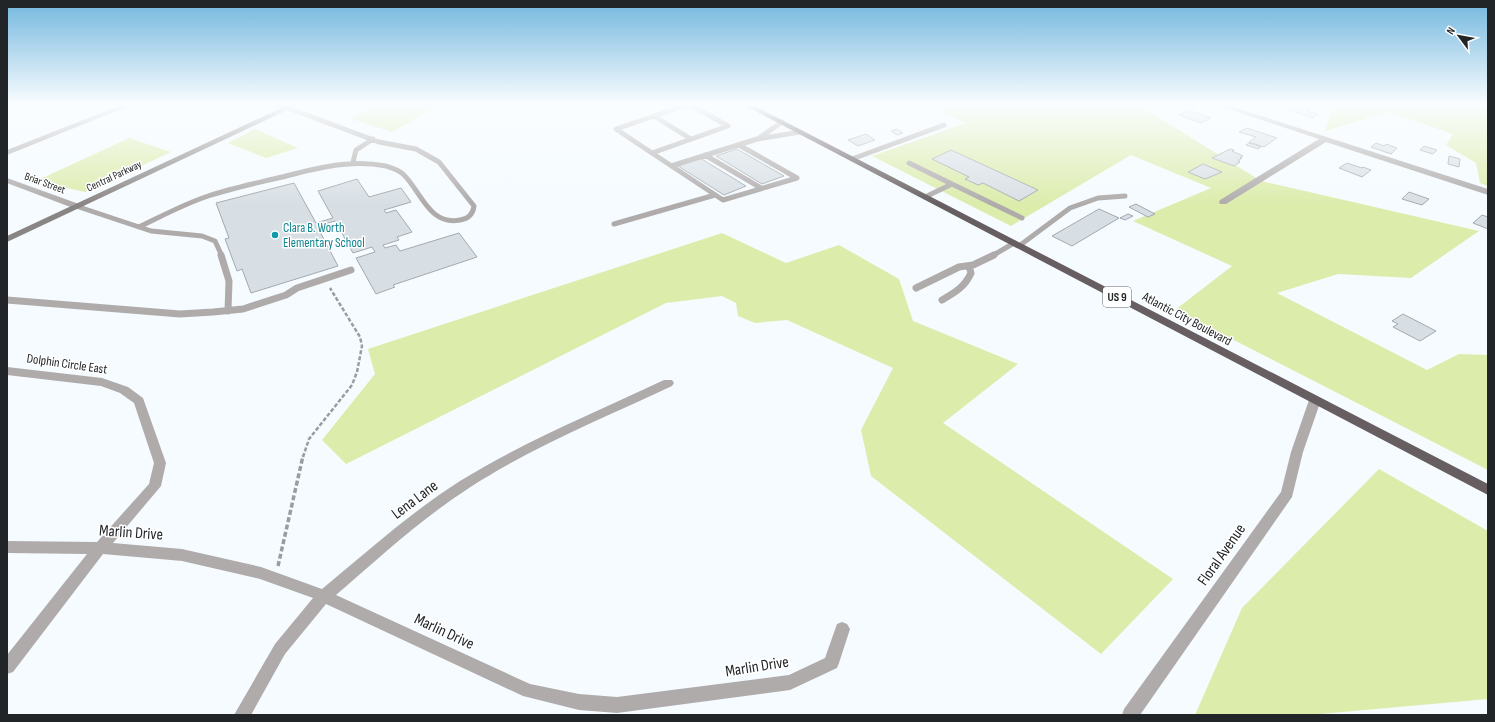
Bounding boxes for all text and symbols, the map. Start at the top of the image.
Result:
north arrow [1439,16,1479,56]
text: N [1444,25,1458,37]
street label: Central Parkway [84,157,144,194]
street label: Briar Street [23,170,68,197]
place label: Clara B. Worth Elementary School [283,220,365,251]
marker: Clara B. Worth Elementary School [270,230,280,240]
road number: US 9 [1103,287,1131,307]
street label: Atlantic City Boulevard [1139,288,1234,349]
street label: Dolphin Circle East [26,350,108,378]
street label: Lena Lane [388,476,442,524]
street label: Marlin Drive [98,521,164,545]
street label: Floral Avenue [1194,521,1250,589]
street label: Marlin Drive [411,610,477,654]
street label: Marlin Drive [724,653,790,681]

